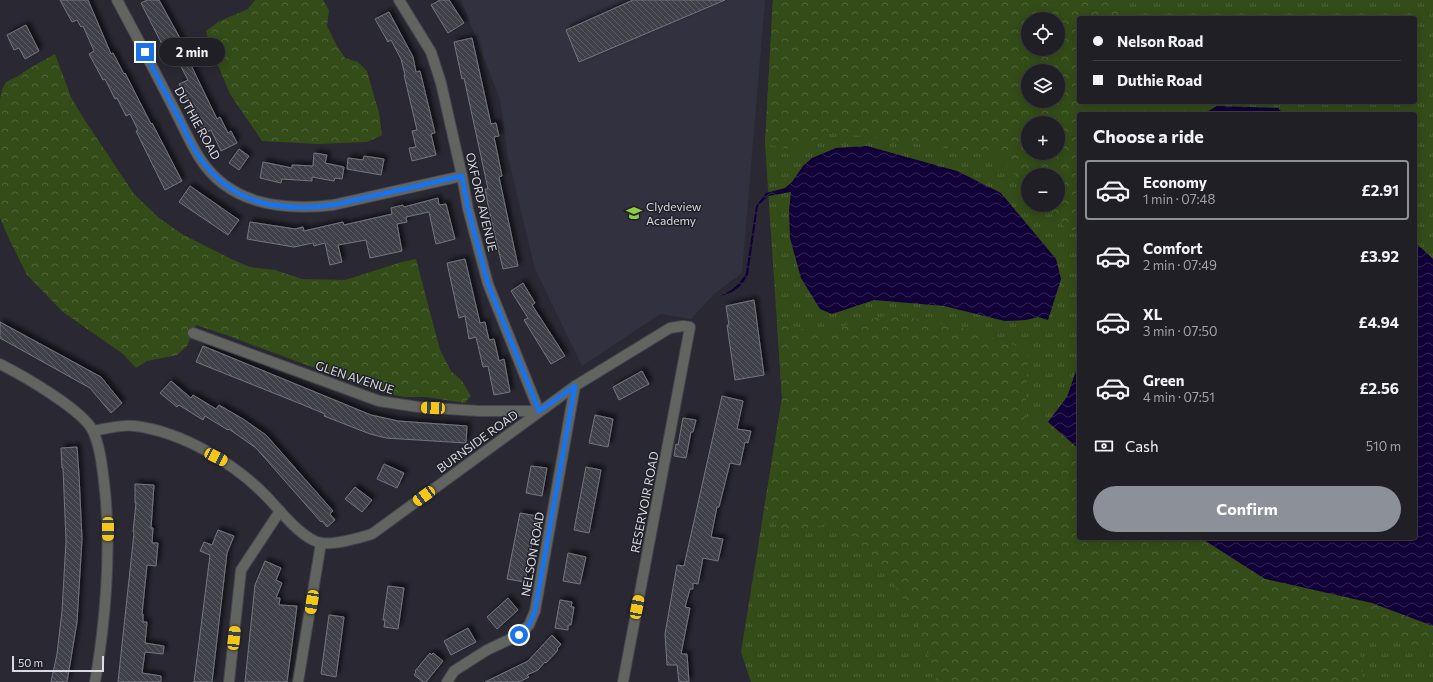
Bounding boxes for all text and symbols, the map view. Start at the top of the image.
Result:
map controls [1021,12,1065,212]
button: locate [1021,12,1065,56]
text: Nelson Road [1117,32,1203,50]
callout: 2 min [159,38,225,66]
route end [136,43,154,61]
text: 2 min [176,44,208,60]
button: layers [1021,64,1065,108]
text: Duthie Road [1117,71,1202,89]
street label: DUTHIE ROAD [172,84,224,162]
button: + [1021,116,1065,160]
text: Choose a ride [1093,125,1204,147]
street label: OXFORD AVENUE [464,151,500,253]
button: − [1021,168,1065,212]
icon: car [1095,172,1131,208]
text: Economy [1143,173,1207,191]
text: £2.91 [1362,181,1399,199]
text: 1 min · 07:48 [1143,191,1215,207]
place label: Clydeview Academy [646,199,702,227]
school or university icon: Clydeview Academy [625,204,643,222]
icon: car [1095,238,1131,274]
text: Comfort [1143,239,1203,257]
text: £3.92 [1360,247,1399,265]
text: 2 min · 07:49 [1143,257,1217,273]
icon: car [1095,304,1131,340]
text: XL [1143,305,1162,323]
text: £4.94 [1359,313,1399,331]
text: 3 min · 07:50 [1143,323,1217,339]
street label: GLEN AVENUE [314,358,396,396]
icon: car [1095,370,1131,406]
text: Green [1143,371,1184,389]
text: £2.56 [1359,379,1399,397]
text: 4 min · 07:51 [1143,389,1215,405]
car [421,401,445,415]
street label: BURNSIDE ROAD [434,407,520,475]
icon: cash [1093,435,1115,457]
text: Cash [1125,437,1159,455]
text: 510 m [1366,438,1401,454]
car [203,446,229,468]
street label: RESERVOIR ROAD [627,450,661,554]
car [411,484,437,508]
button: Confirm [1093,486,1401,532]
street label: NELSON ROAD [518,510,546,597]
car [102,517,114,541]
car [304,589,320,615]
car [629,594,645,620]
car [227,625,241,651]
route start [510,626,528,644]
scale bar [12,654,104,673]
text: 50 m [18,656,43,669]

